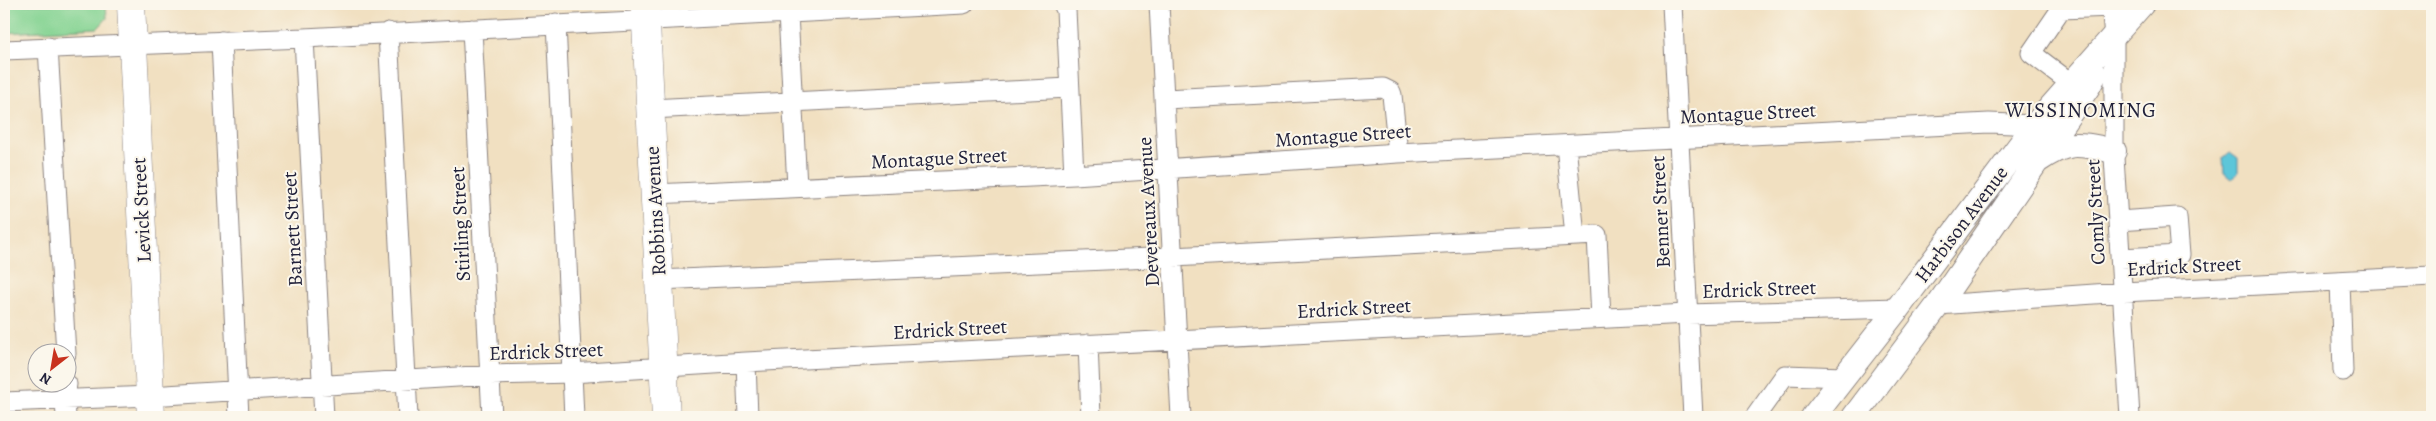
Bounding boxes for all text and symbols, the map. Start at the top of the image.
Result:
street label: Montague Street [1679,96,1817,131]
district label: WISSINOMING [2004,96,2157,124]
street label: Montague Street [1274,117,1412,154]
street label: Devereaux Avenue [1131,136,1166,288]
street label: Montague Street [870,141,1008,176]
street label: Robbins Avenue [639,145,672,277]
street label: Benner Street [1644,155,1677,269]
street label: Levick Street [125,156,158,263]
street label: Comly Street [2079,158,2112,265]
street label: Harbison Avenue [1909,160,2014,288]
street label: Stirling Street [444,165,477,282]
street label: Barnett Street [276,170,309,287]
street label: Erdrick Street [2126,250,2242,283]
street label: Erdrick Street [1701,274,1817,305]
street label: Erdrick Street [1296,292,1412,325]
street label: Erdrick Street [892,313,1008,346]
street label: Erdrick Street [488,336,604,367]
north arrow [28,344,78,394]
text: N [36,368,55,389]

